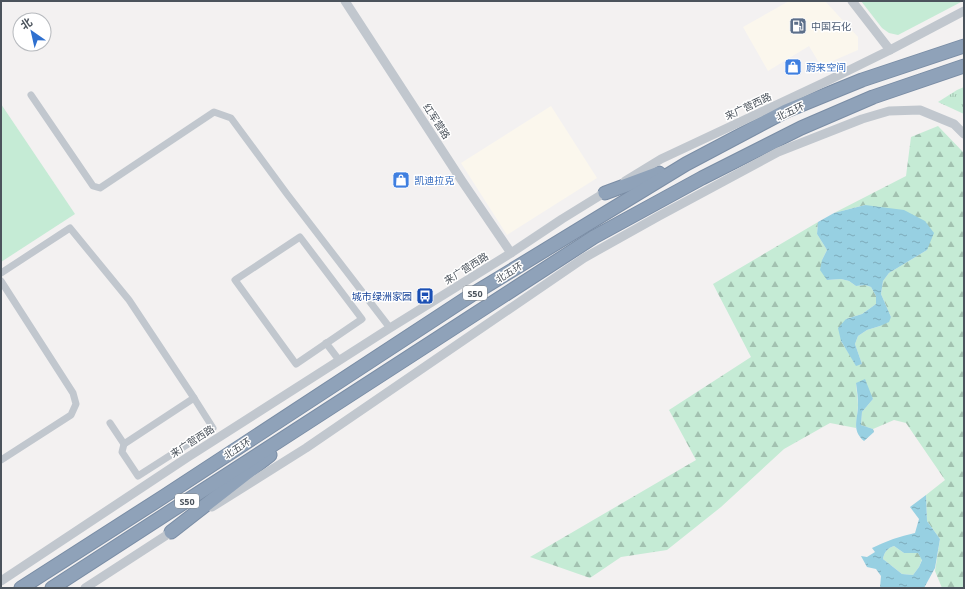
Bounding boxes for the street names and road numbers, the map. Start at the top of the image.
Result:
street label: 来广营西路 [722,89,774,123]
street label: 北五环 [773,98,807,124]
street label: 红军营路 [420,100,454,142]
street label: 来广营西路 [441,249,491,287]
street label: 北五环 [493,258,525,286]
road number: S50 [463,286,487,300]
street label: 来广营西路 [167,422,217,460]
street label: 北五环 [221,434,253,462]
road number: S50 [175,494,199,508]

